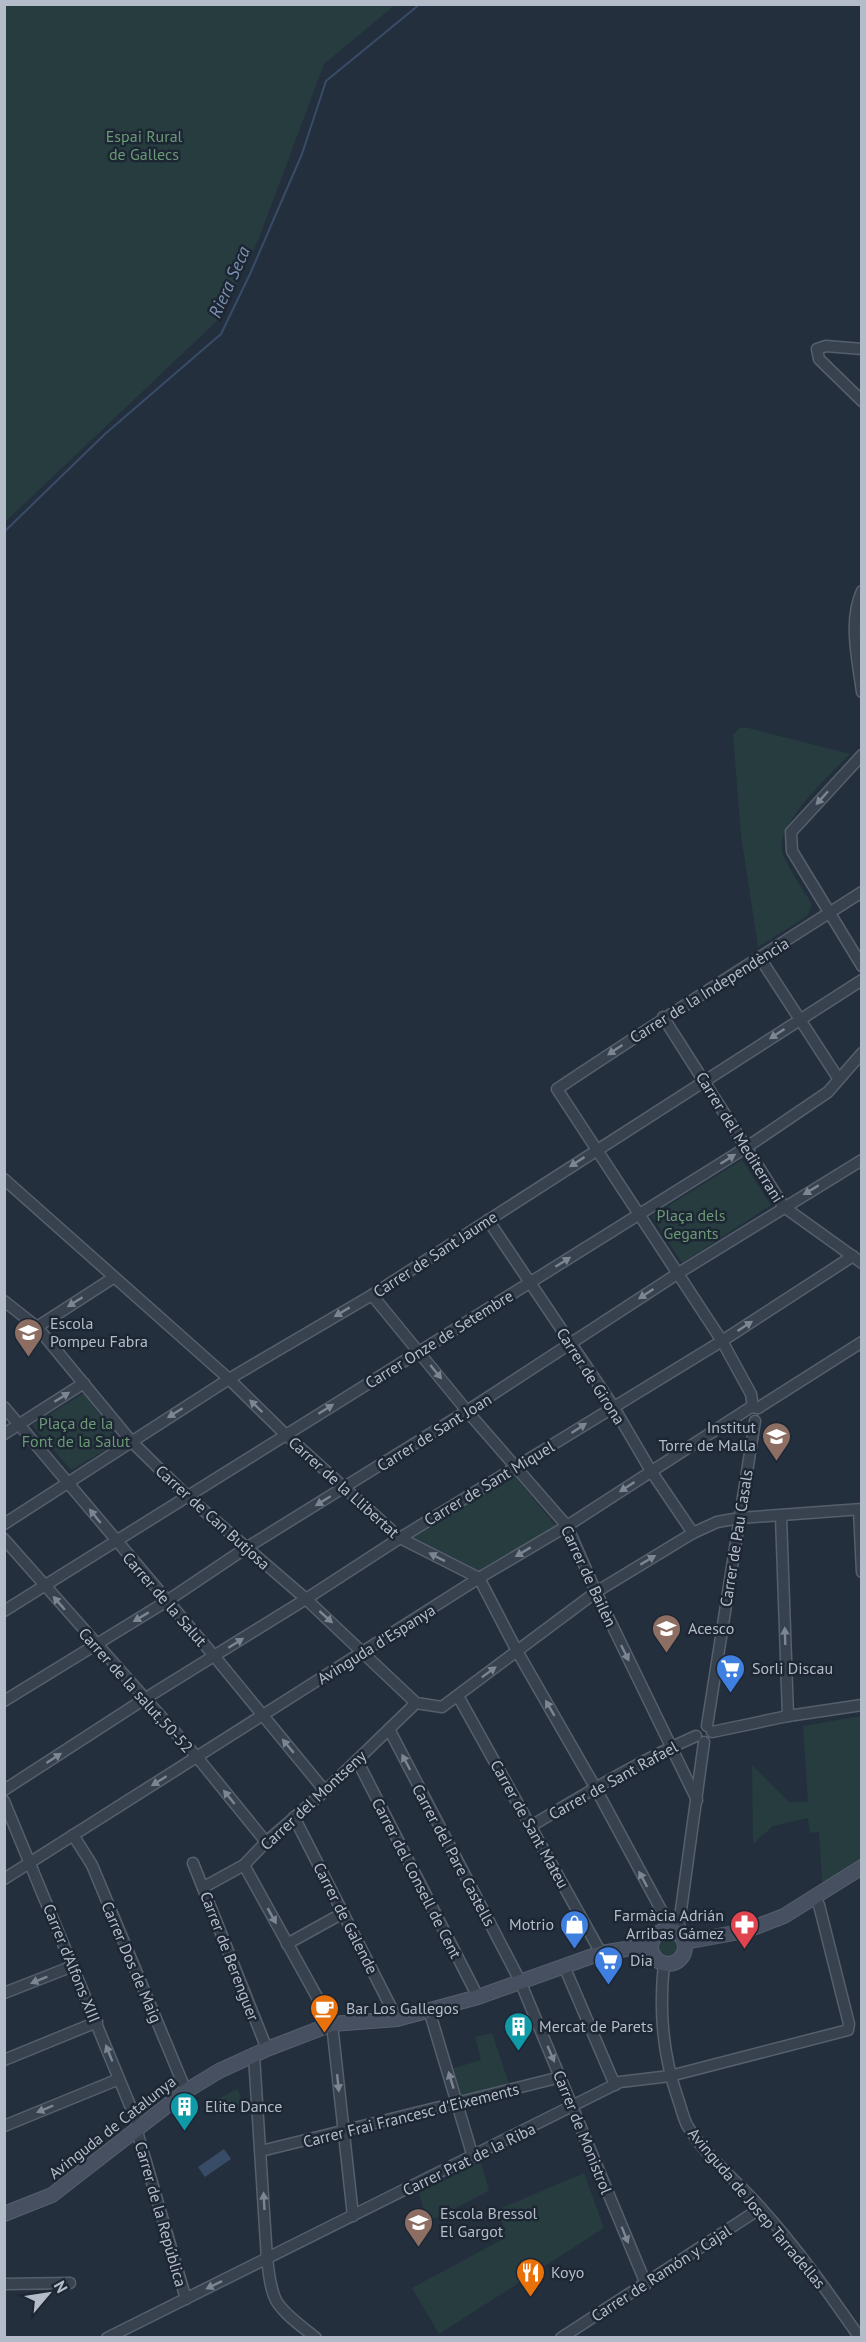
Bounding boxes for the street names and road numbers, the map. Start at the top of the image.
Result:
street label: Carrer de la Independència [626,933,792,1047]
street label: Carrer del Mediterrani [692,1068,788,1206]
street label: Carrer de Sant Jaume [369,1206,501,1302]
street label: Carrer Onze de Setembre [361,1285,517,1393]
street label: Carrer de Girona [552,1324,630,1428]
street label: Carrer de Sant Joan [373,1389,495,1475]
street label: Carrer de la Llibertat [284,1432,404,1542]
street label: Carrer de Sant Miquel [420,1436,558,1530]
street label: Carrer de Can Butjosa [152,1460,274,1574]
street label: Carrer de Pau Casals [715,1468,757,1608]
street label: Carrer de Bailèn [557,1522,621,1630]
street label: Carrer de la Salut [119,1548,212,1651]
street label: Avinguda d'Espanya [313,1600,439,1688]
street label: Carrer de la salut,50-52 [75,1623,197,1757]
street label: Carrer de Sant Rafael [545,1736,681,1824]
street label: Carrer del Montseny [256,1745,371,1854]
street label: Carrer de Sant Mateu [486,1756,574,1892]
street label: Carrer del Pare Castells [408,1780,500,1930]
street label: Carrer del Consell de Cent [368,1794,466,1962]
street label: Carrer de Galende [309,1859,383,1977]
street label: Carrer de Berenguer [196,1888,264,2024]
street label: Carrer Dos de Maig [97,1898,167,2026]
street label: Carrer d'Alfons XIII [39,1901,105,2025]
street label: Carrer de Monistrol [549,2067,617,2197]
street label: Avinguda de Catalunya [44,2071,180,2183]
street label: Carrer Frai Francesc d'Eixements [301,2078,521,2152]
street label: Carrer Prat de la Riba [399,2118,539,2200]
street label: Avinguda de Josep Tarradellas [684,2124,830,2293]
street label: Carrer de la República [131,2139,191,2289]
street label: Carrer de Ramón y Cajal [587,2220,735,2326]

